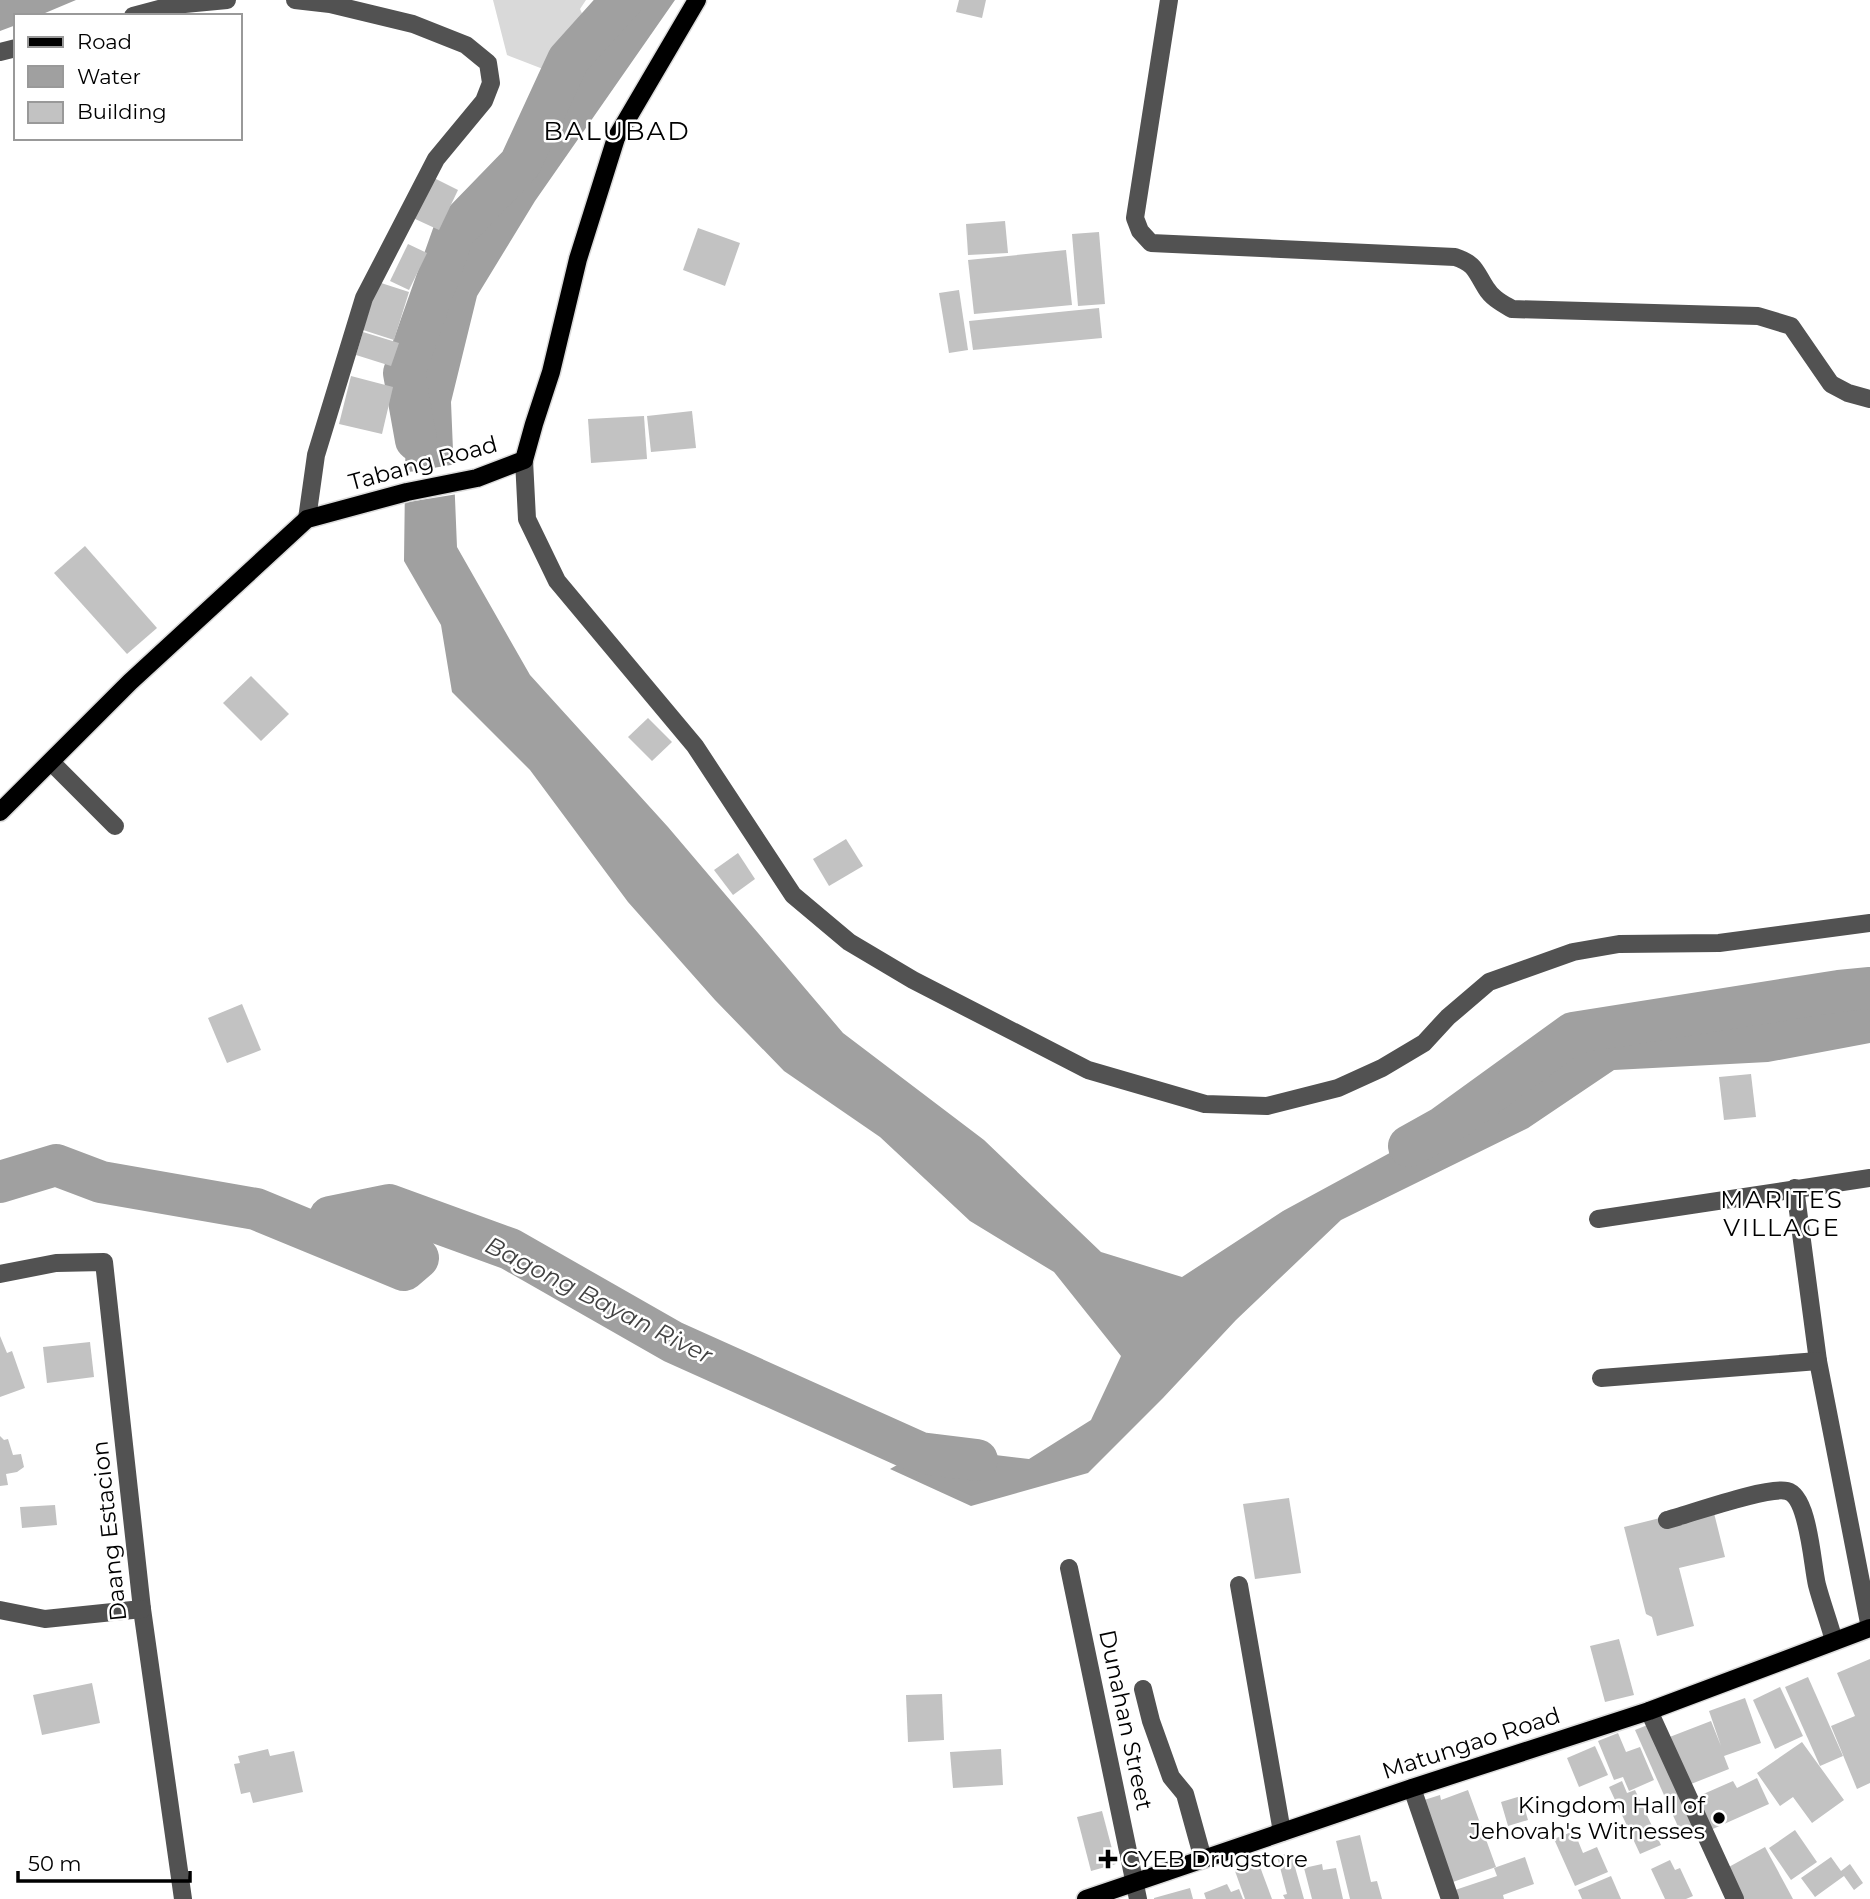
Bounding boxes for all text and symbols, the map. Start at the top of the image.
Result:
legend [14,14,242,140]
text: Road [77,29,132,54]
text: Water [77,64,141,89]
text: Building [77,99,167,124]
district label: BALUBAD [543,115,691,147]
street label: Tabang Road [346,430,500,496]
district label: MARITES VILLAGE [1720,1185,1844,1242]
water label: Bagong Bayan River [481,1230,719,1371]
street label: Daang Estacion [86,1439,132,1623]
street label: Dunahan Street [1093,1627,1159,1813]
street label: Matungao Road [1378,1701,1564,1785]
place label: Kingdom Hall of Jehovah's Witnesses [1468,1791,1706,1845]
marker: Kingdom Hall of Jehovah's Witnesses [1711,1810,1727,1826]
scale bar [18,1840,189,1884]
place label: CYEB Drugstore [1122,1845,1308,1873]
text: 50 m [28,1851,82,1876]
marker: CYEB Drugstore [1100,1851,1116,1867]

